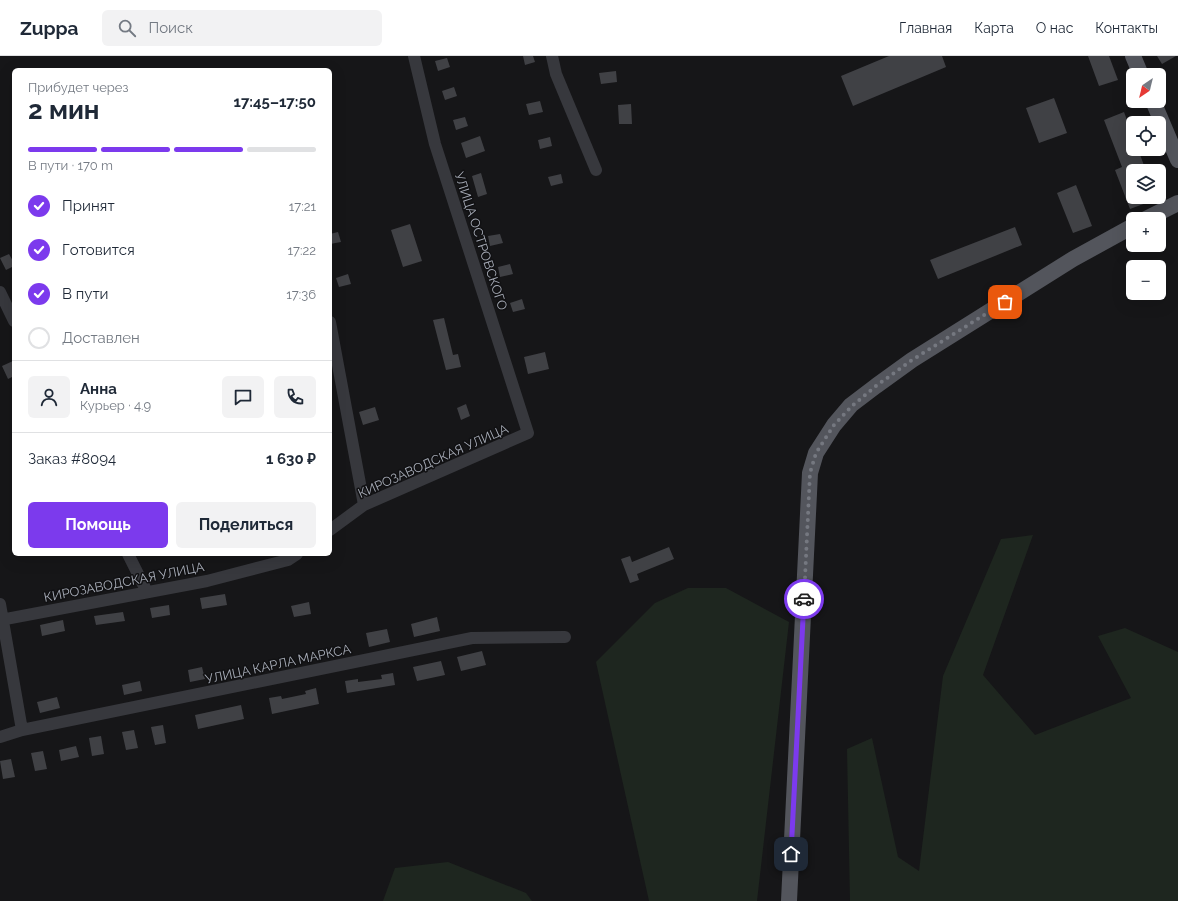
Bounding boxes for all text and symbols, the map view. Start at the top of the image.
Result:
search box [102,10,382,46]
text: Zuppa [20,17,78,39]
icon: search [116,17,138,39]
text: Поиск [148,19,193,37]
text: Главная [899,20,952,36]
text: Карта [974,20,1014,36]
text: О нас [1036,20,1073,36]
text: Контакты [1095,20,1158,36]
north arrow [1126,68,1166,108]
map controls [1126,68,1166,300]
text: Прибудет через [28,80,128,95]
text: 17:45–17:50 [233,93,316,111]
text: 2 мин [28,95,100,125]
button: locate [1126,116,1166,156]
text: В пути · 170 m [28,158,113,173]
button: layers [1126,164,1166,204]
street label: УЛИЦА ОСТРОВСКОГО [452,170,511,312]
icon: check [28,195,50,217]
text: Принят [62,197,115,215]
text: 17:21 [289,199,316,214]
button: + [1126,212,1166,252]
icon: check [28,239,50,261]
text: Готовится [62,241,135,259]
text: 17:22 [288,243,316,258]
button: − [1126,260,1166,300]
icon: check [28,283,50,305]
text: В пути [62,285,109,303]
pin [988,285,1022,319]
text: 17:36 [286,287,316,302]
icon: bag [994,291,1016,313]
text: Доставлен [62,329,140,347]
button: person [28,376,70,418]
button: chat [222,376,264,418]
button: phone [274,376,316,418]
text: Анна [80,380,117,398]
text: Курьер · 4.9 [80,398,151,413]
street label: КИРОЗАВОДСКАЯ УЛИЦА [355,421,511,501]
text: Заказ #8094 [28,450,116,468]
text: 1 630 ₽ [266,450,316,468]
button: Помощь [28,502,168,548]
button: Поделиться [176,502,316,548]
street label: КИРОЗАВОДСКАЯ УЛИЦА [43,559,206,605]
courier [784,579,824,619]
icon: car [793,588,815,610]
street label: УЛИЦА КАРЛА МАРКСА [204,641,352,687]
pin [774,837,808,871]
icon: home [780,843,802,865]

